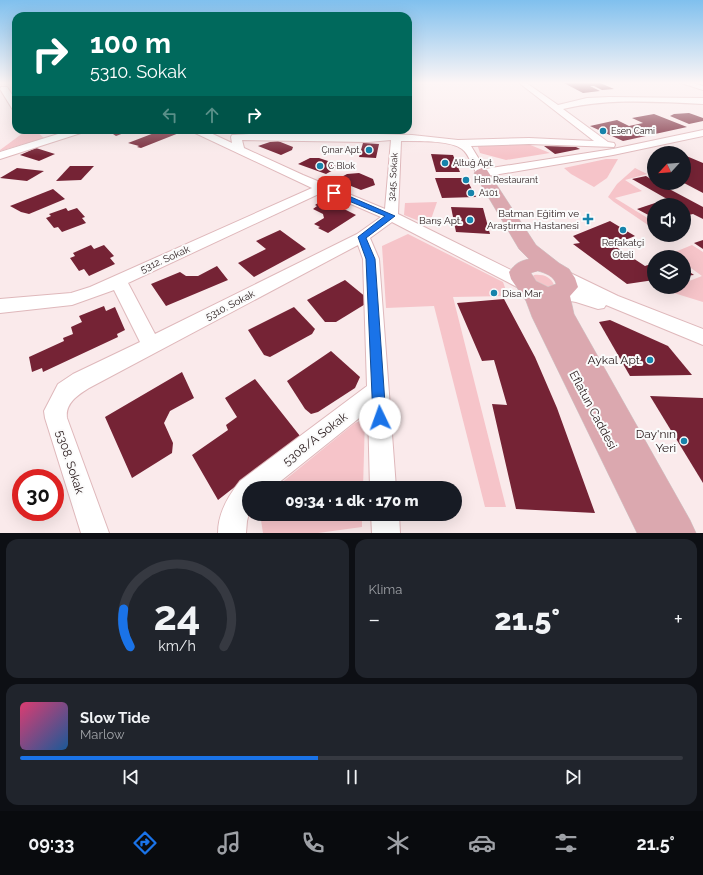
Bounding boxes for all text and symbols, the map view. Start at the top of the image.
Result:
text: 100 m [90,27,171,60]
icon: right [24,28,76,80]
text: 5310. Sokak [90,61,187,82]
icon: left [159,104,181,126]
icon: ahead [201,104,223,126]
icon: right [243,104,265,126]
marker: Esen Cami [598,126,608,136]
place label: Esen Cami [611,126,655,136]
place label: Çınar Apt. [321,145,361,155]
marker: Çınar Apt. [364,145,374,155]
north arrow [647,146,691,190]
map controls [647,146,691,294]
street label: 3245. Sokak [386,152,400,202]
marker: Altuğ Apt. [440,158,450,168]
place label: Altuğ Apt. [453,158,494,168]
marker: C Blok [315,161,325,171]
place label: C Blok [328,161,355,171]
marker: Han Restaurant [461,175,471,185]
place label: Han Restaurant [474,175,538,185]
pin [317,176,351,210]
icon: arrive [323,182,345,204]
marker: A101 [466,188,476,198]
place label: A101 [479,188,498,198]
button: sound [647,198,691,242]
place label: Batman Eğitim ve Araştırma Hastanesi [487,208,579,231]
marker: Batman Eğitim ve Araştırma Hastanesi [582,213,594,225]
place label: Barış Apt. [419,215,462,226]
marker: Barış Apt. [465,215,475,225]
marker: Refakatçi Oteli [618,225,628,235]
place label: Refakatçi Oteli [602,237,644,260]
street label: 5312. Sokak [139,243,192,275]
button: layers [647,250,691,294]
street label: 5310. Sokak [204,288,257,322]
marker: Disa Mar [489,288,499,298]
place label: Disa Mar [502,288,542,299]
place label: Aykal Apt. [588,353,642,367]
marker: Aykal Apt. [645,355,655,365]
street label: Eflatun Caddesi [566,368,620,452]
position arrow [359,397,401,439]
street label: 5308/A Sokak [280,409,351,469]
place label: Day'nın Yeri [636,427,676,455]
street label: 5308. Sokak [53,428,87,496]
marker: Day'nın Yeri [679,436,689,446]
speed limit sign: 30 [12,469,64,521]
text: 09:34 · 1 dk · 170 m [285,492,419,510]
text: Klima [369,582,402,597]
text: 24 [154,590,201,639]
text: 21.5° [494,602,560,637]
text: − [369,606,380,632]
text: + [674,606,683,632]
text: km/h [158,637,196,653]
text: Slow Tide [80,709,150,727]
text: Marlow [80,727,125,742]
icon: previous [120,766,142,788]
icon: pause [341,766,363,788]
icon: next [562,766,584,788]
icon: directions [131,829,159,857]
icon: music [215,829,243,857]
icon: phone [299,829,327,857]
icon: climate [384,829,412,857]
icon: car [468,829,496,857]
icon: filters [552,829,580,857]
text: 09:33 [28,833,74,854]
text: 21.5° [637,833,675,854]

